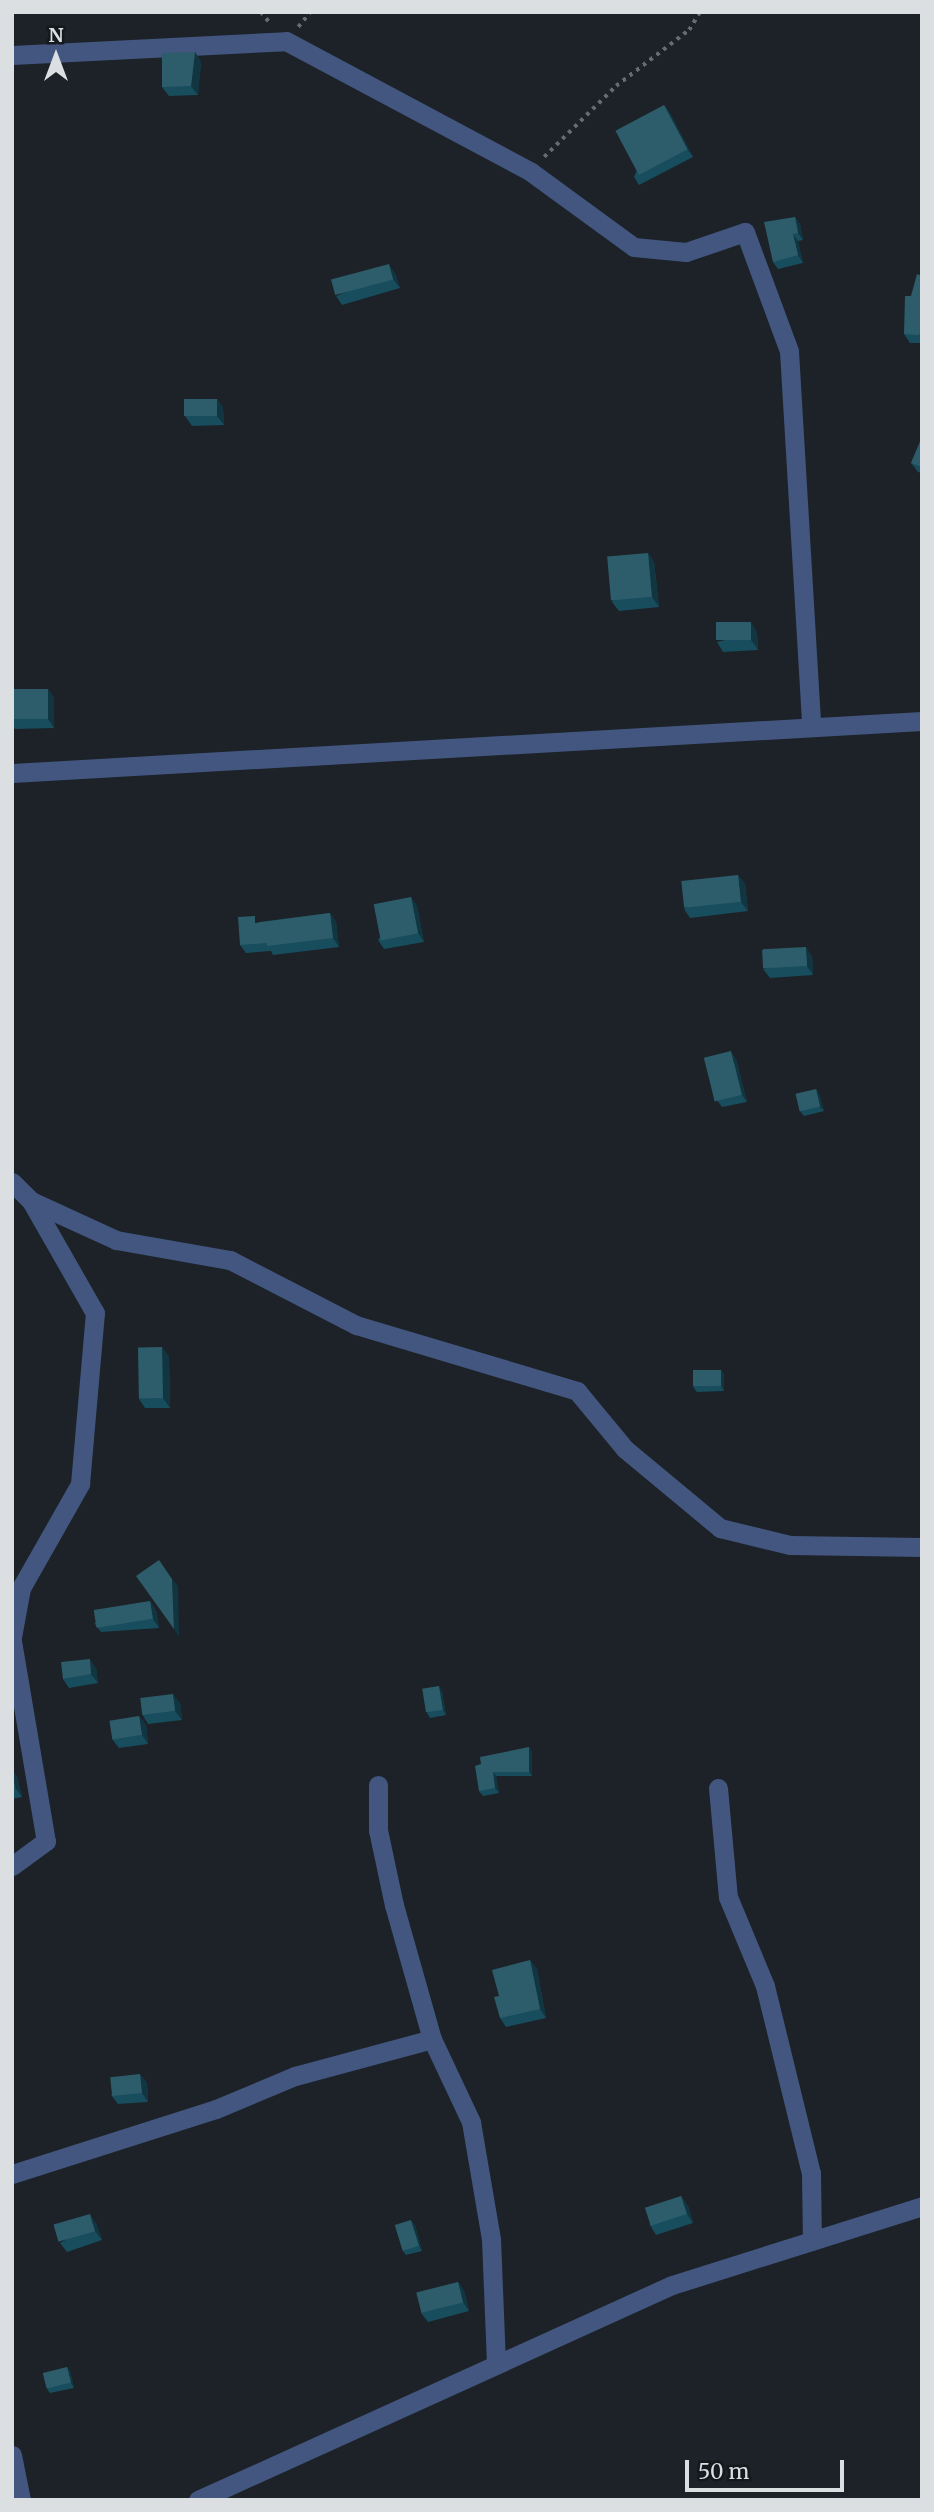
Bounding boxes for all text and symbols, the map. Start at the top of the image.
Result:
north arrow [21,21,91,91]
text: N [48,23,64,47]
scale bar [689,2446,848,2490]
text: 50 m [698,2458,749,2485]

